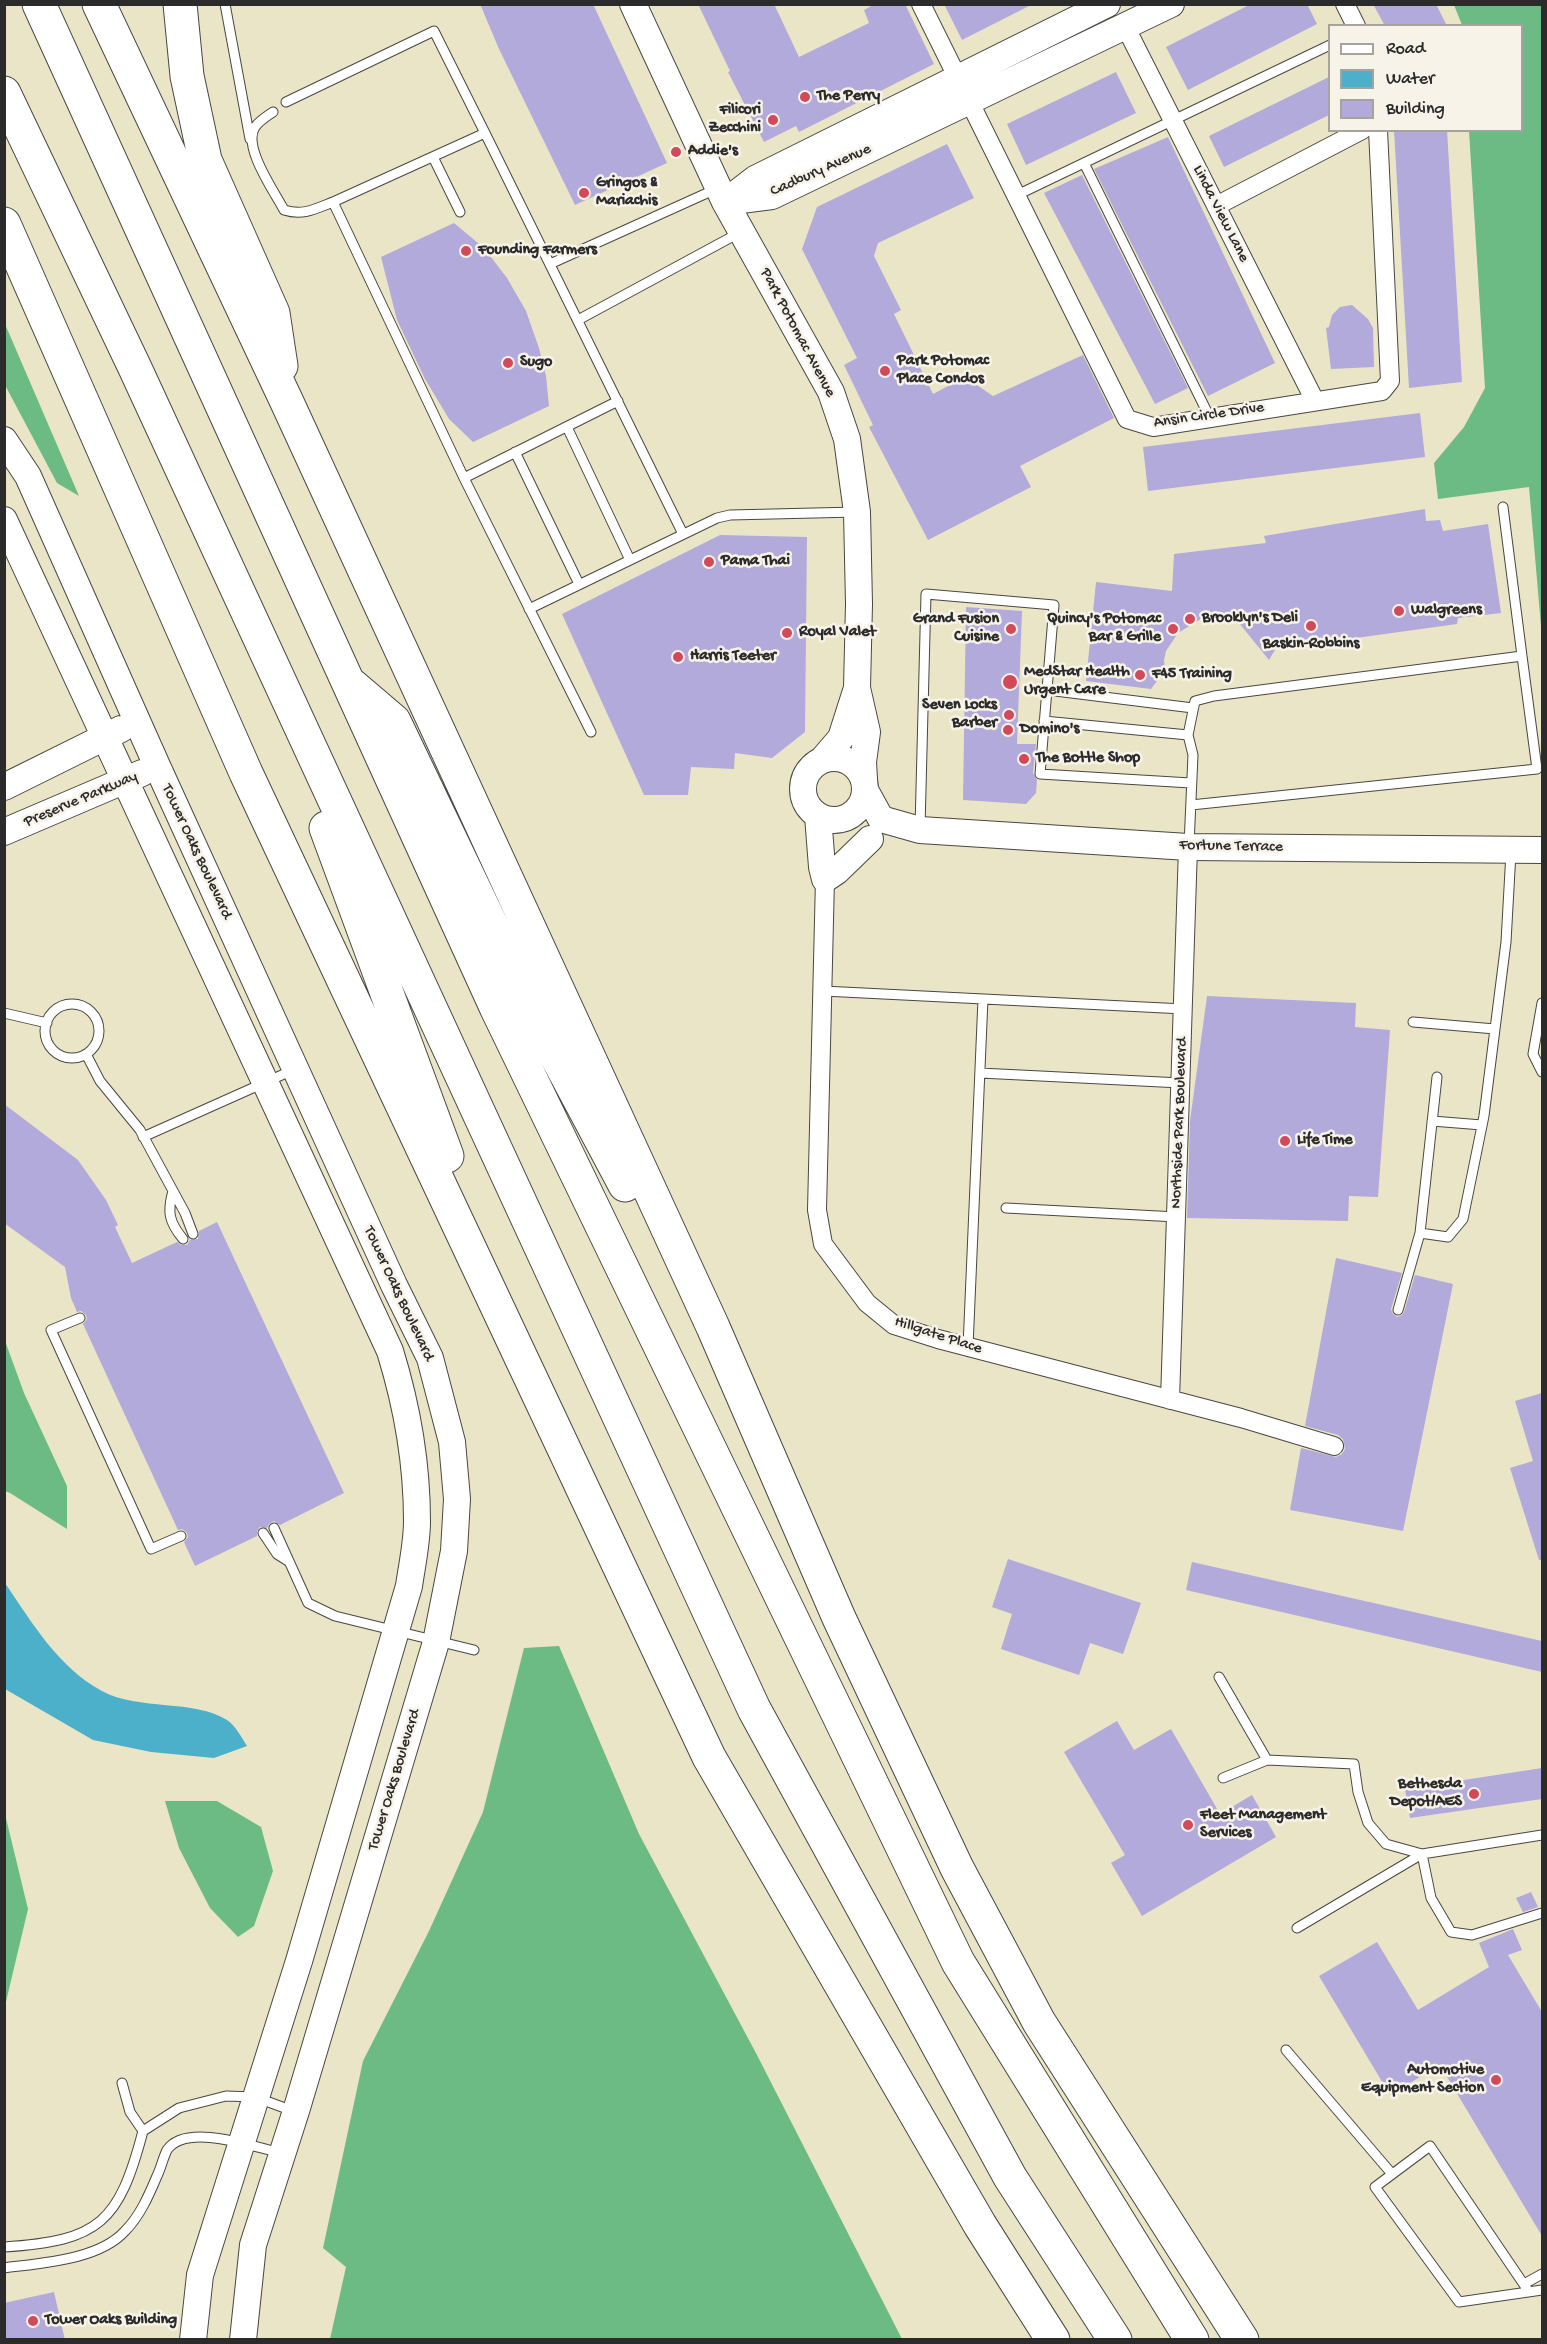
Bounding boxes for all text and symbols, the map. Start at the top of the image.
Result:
legend [1328,24,1523,132]
text: Road [1386,39,1425,60]
text: Water [1386,69,1434,90]
place label: The Perry [817,87,880,107]
marker: The Perry [798,90,812,104]
text: Building [1386,99,1445,120]
place label: Filicori Zecchini [708,101,761,139]
marker: Filicori Zecchini [766,113,780,127]
street label: Cadbury Avenue [768,140,874,202]
place label: Addie's [688,142,738,162]
marker: Addie's [669,145,683,159]
street label: Linda View Lane [1187,162,1253,266]
place label: Gringos & Mariachis [596,174,657,212]
marker: Gringos & Mariachis [577,186,591,200]
place label: Founding Farmers [478,241,597,261]
marker: Founding Farmers [459,244,473,258]
street label: Park Potomac Avenue [755,265,839,401]
place label: Park Potomac Place Condos [897,352,989,390]
place label: Sugo [520,353,552,373]
marker: Sugo [501,356,515,370]
marker: Park Potomac Place Condos [878,364,892,378]
street label: Ansin Circle Drive [1152,399,1266,433]
place label: Pama Thai [721,552,790,572]
marker: Pama Thai [702,555,716,569]
place label: Walgreens [1411,601,1482,621]
marker: Walgreens [1392,604,1406,618]
place label: Brooklyn's Deli [1202,609,1298,629]
place label: Grand Fusion Cuisine [913,610,999,648]
place label: Quincy's Potomac Bar & Grille [1047,610,1161,648]
marker: Brooklyn's Deli [1183,612,1197,626]
marker: Baskin-Robbins [1304,619,1318,633]
marker: Grand Fusion Cuisine [1004,622,1018,636]
marker: Quincy's Potomac Bar & Grille [1166,622,1180,636]
place label: Royal Valet [799,623,876,643]
marker: Royal Valet [780,626,794,640]
place label: Baskin-Robbins [1263,635,1359,655]
place label: Harris Teeter [690,647,776,667]
marker: Harris Teeter [671,650,685,664]
place label: MedStar Health Urgent Care [1024,663,1130,701]
place label: F45 Training [1152,665,1232,685]
marker: F45 Training [1133,668,1147,682]
marker: MedStar Health Urgent Care [1001,673,1019,691]
place label: Seven Locks Barber [922,696,997,734]
marker: Seven Locks Barber [1002,708,1016,722]
place label: Domino's [1020,720,1079,740]
marker: Domino's [1001,723,1015,737]
place label: The Bottle Shop [1036,749,1140,769]
marker: The Bottle Shop [1017,752,1031,766]
street label: Preserve Parkway [21,767,141,833]
street label: Tower Oaks Boulevard [156,781,236,923]
street label: Fortune Terrace [1179,836,1283,858]
street label: Northside Park Boulevard [1167,1037,1193,1209]
place label: Life Time [1297,1131,1353,1151]
marker: Life Time [1278,1134,1292,1148]
street label: Tower Oaks Boulevard [358,1223,438,1365]
street label: Hillgate Place [892,1313,984,1359]
street label: Tower Oaks Boulevard [364,1707,426,1853]
place label: Bethesda Depot/AES [1390,1775,1462,1813]
marker: Bethesda Depot/AES [1467,1787,1481,1801]
place label: Fleet Management Services [1200,1806,1326,1844]
marker: Fleet Management Services [1181,1818,1195,1832]
place label: Automotive Equipment Section [1361,2061,1484,2099]
marker: Automotive Equipment Section [1489,2073,1503,2087]
place label: Tower Oaks Building [45,2311,177,2331]
marker: Tower Oaks Building [26,2314,40,2328]

